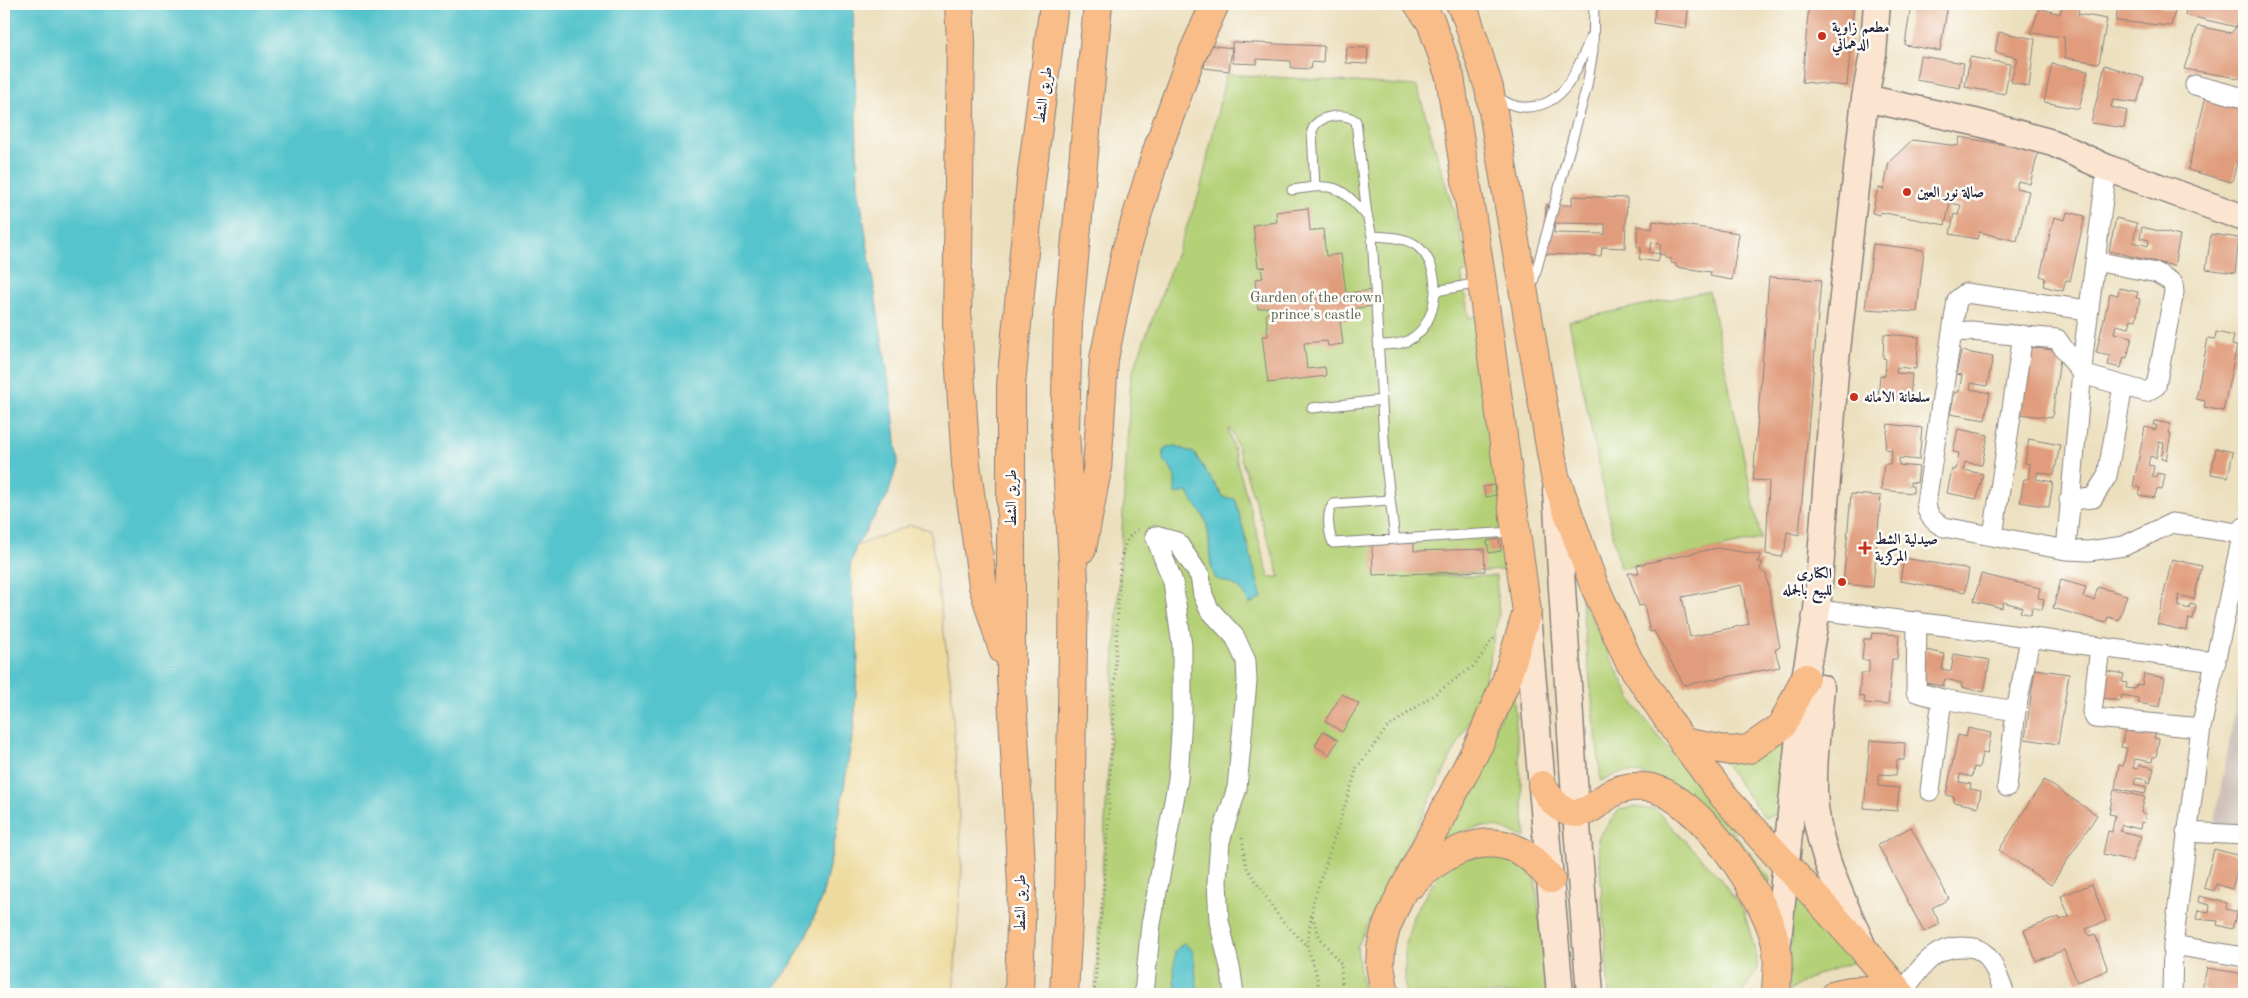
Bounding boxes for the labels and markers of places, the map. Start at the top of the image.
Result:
place label: مطعم زاوية الدهماني [1831,20,1889,56]
marker: مطعم زاوية الدهماني [1816,30,1828,42]
place label: صالة نور العين [1917,185,1984,201]
marker: صالة نور العين [1901,186,1913,198]
place label: سلخانة الامانه [1864,390,1930,406]
marker: سلخانة الامانه [1848,391,1860,403]
place label: صيدلية الشط المركزية [1875,531,1938,566]
marker: صيدلية الشط المركزية [1859,542,1871,554]
place label: الكناري للبيع بالجمله [1783,566,1832,604]
marker: الكناري للبيع بالجمله [1836,576,1848,588]

